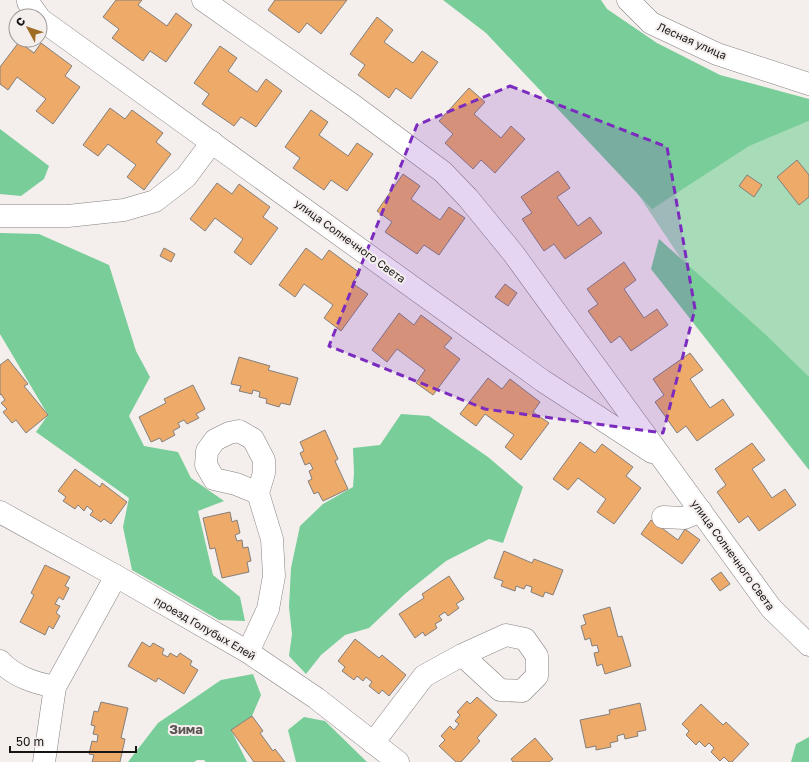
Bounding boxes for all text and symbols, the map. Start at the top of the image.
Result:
north arrow [8,8,48,48]
text: С [12,14,28,28]
street label: Лесная улица [656,19,729,62]
street label: улица Солнечного Света [292,196,408,285]
street label: улица Солнечного Света [689,497,778,613]
street label: проезд Голубых Елей [152,593,258,662]
district label: Зима [169,721,203,737]
scale bar [10,728,136,754]
text: 50 m [16,734,44,749]

